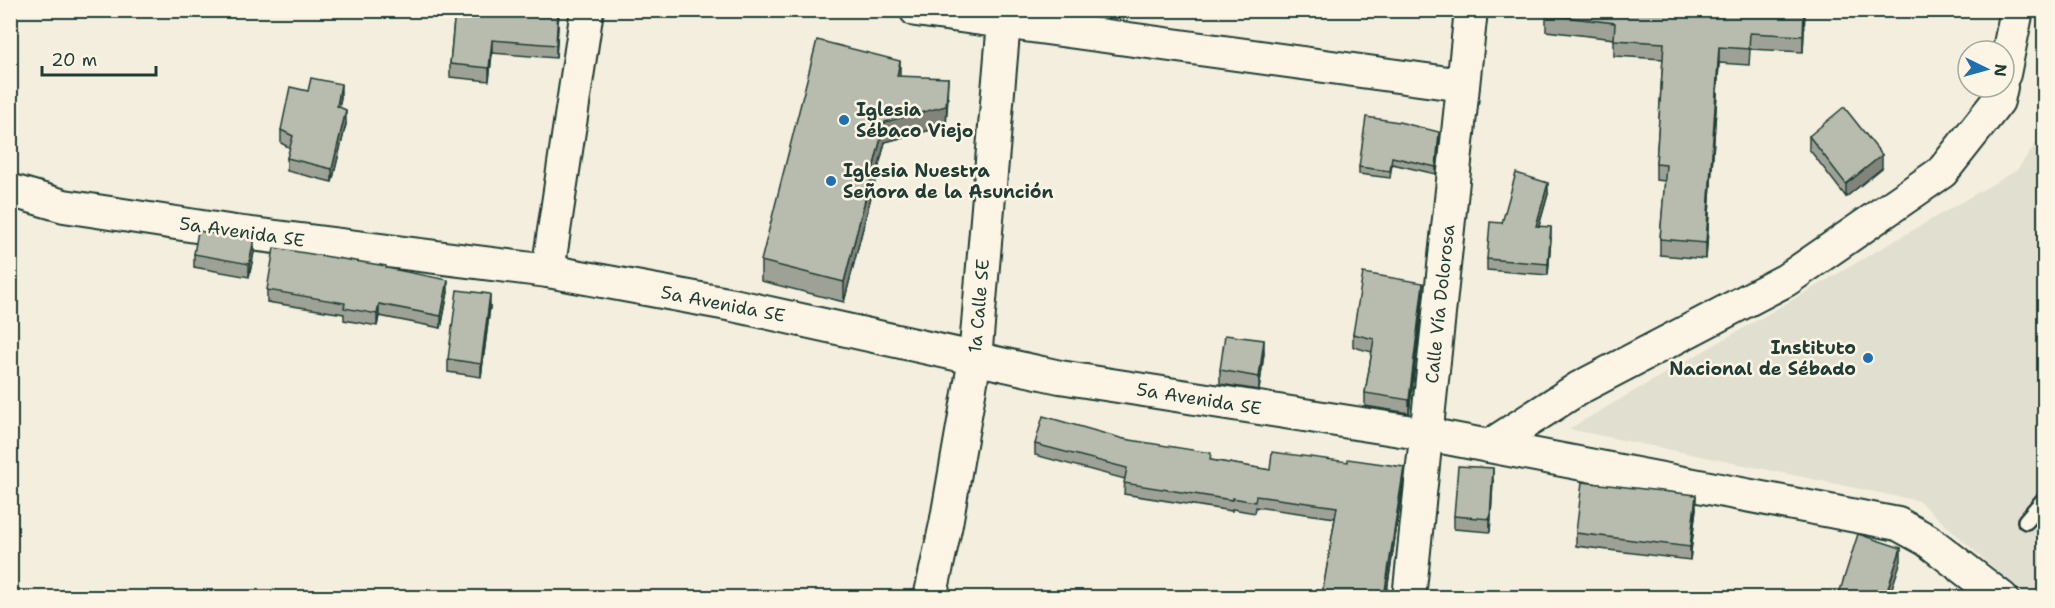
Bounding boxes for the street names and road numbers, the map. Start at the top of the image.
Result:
street label: 5a Avenida SE [178,211,306,253]
street label: Calle Vía Dolorosa [1420,223,1460,385]
street label: 1a Calle SE [963,258,995,354]
street label: 5a Avenida SE [659,280,787,328]
street label: 5a Avenida SE [1135,377,1263,421]

